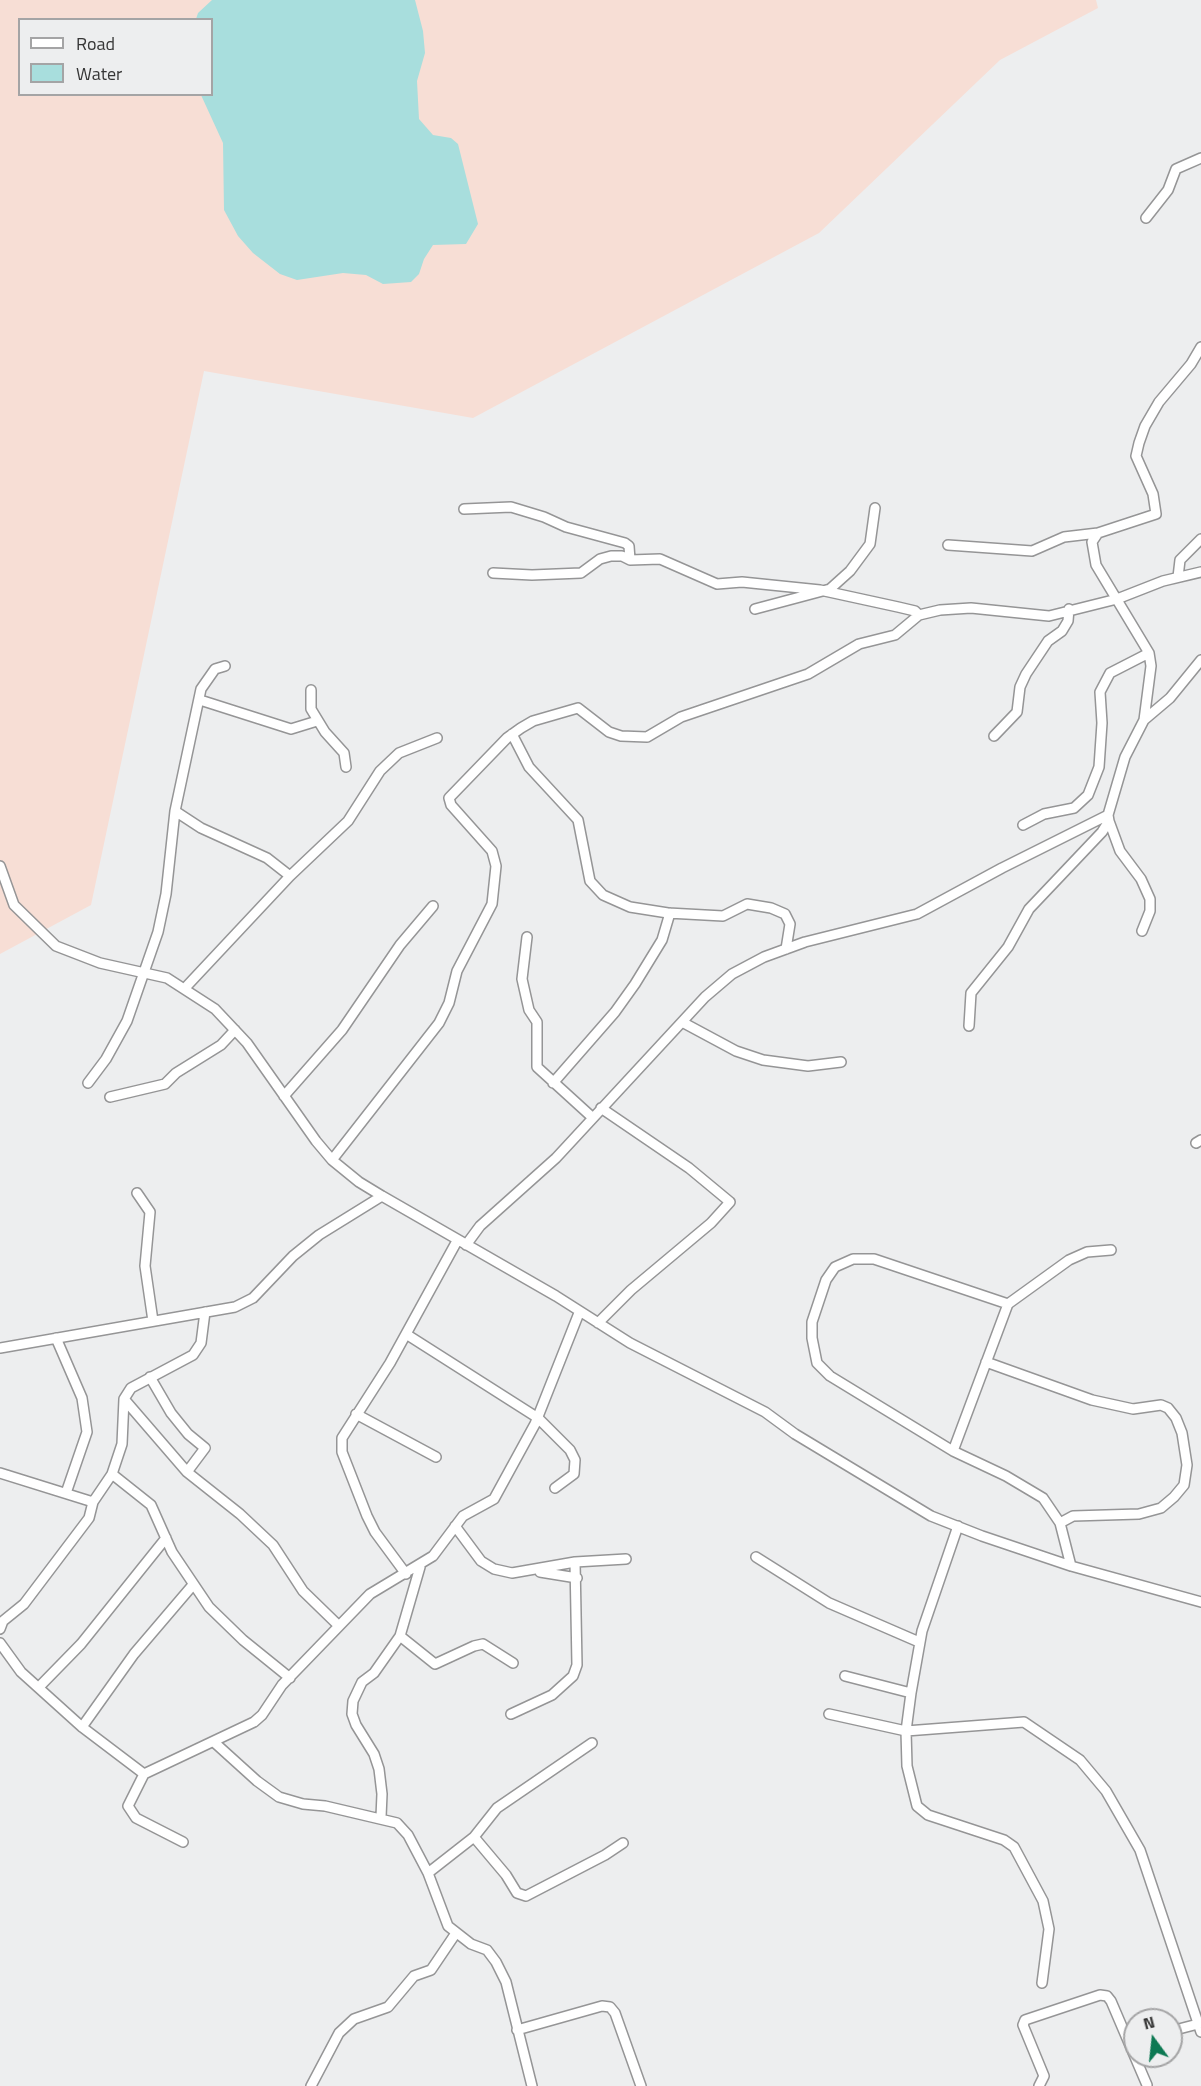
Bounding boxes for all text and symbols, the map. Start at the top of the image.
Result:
legend [18,18,213,96]
text: Road [76,30,115,57]
text: Water [76,60,122,87]
north arrow [1123,2008,1183,2068]
text: N [1140,2010,1157,2036]

